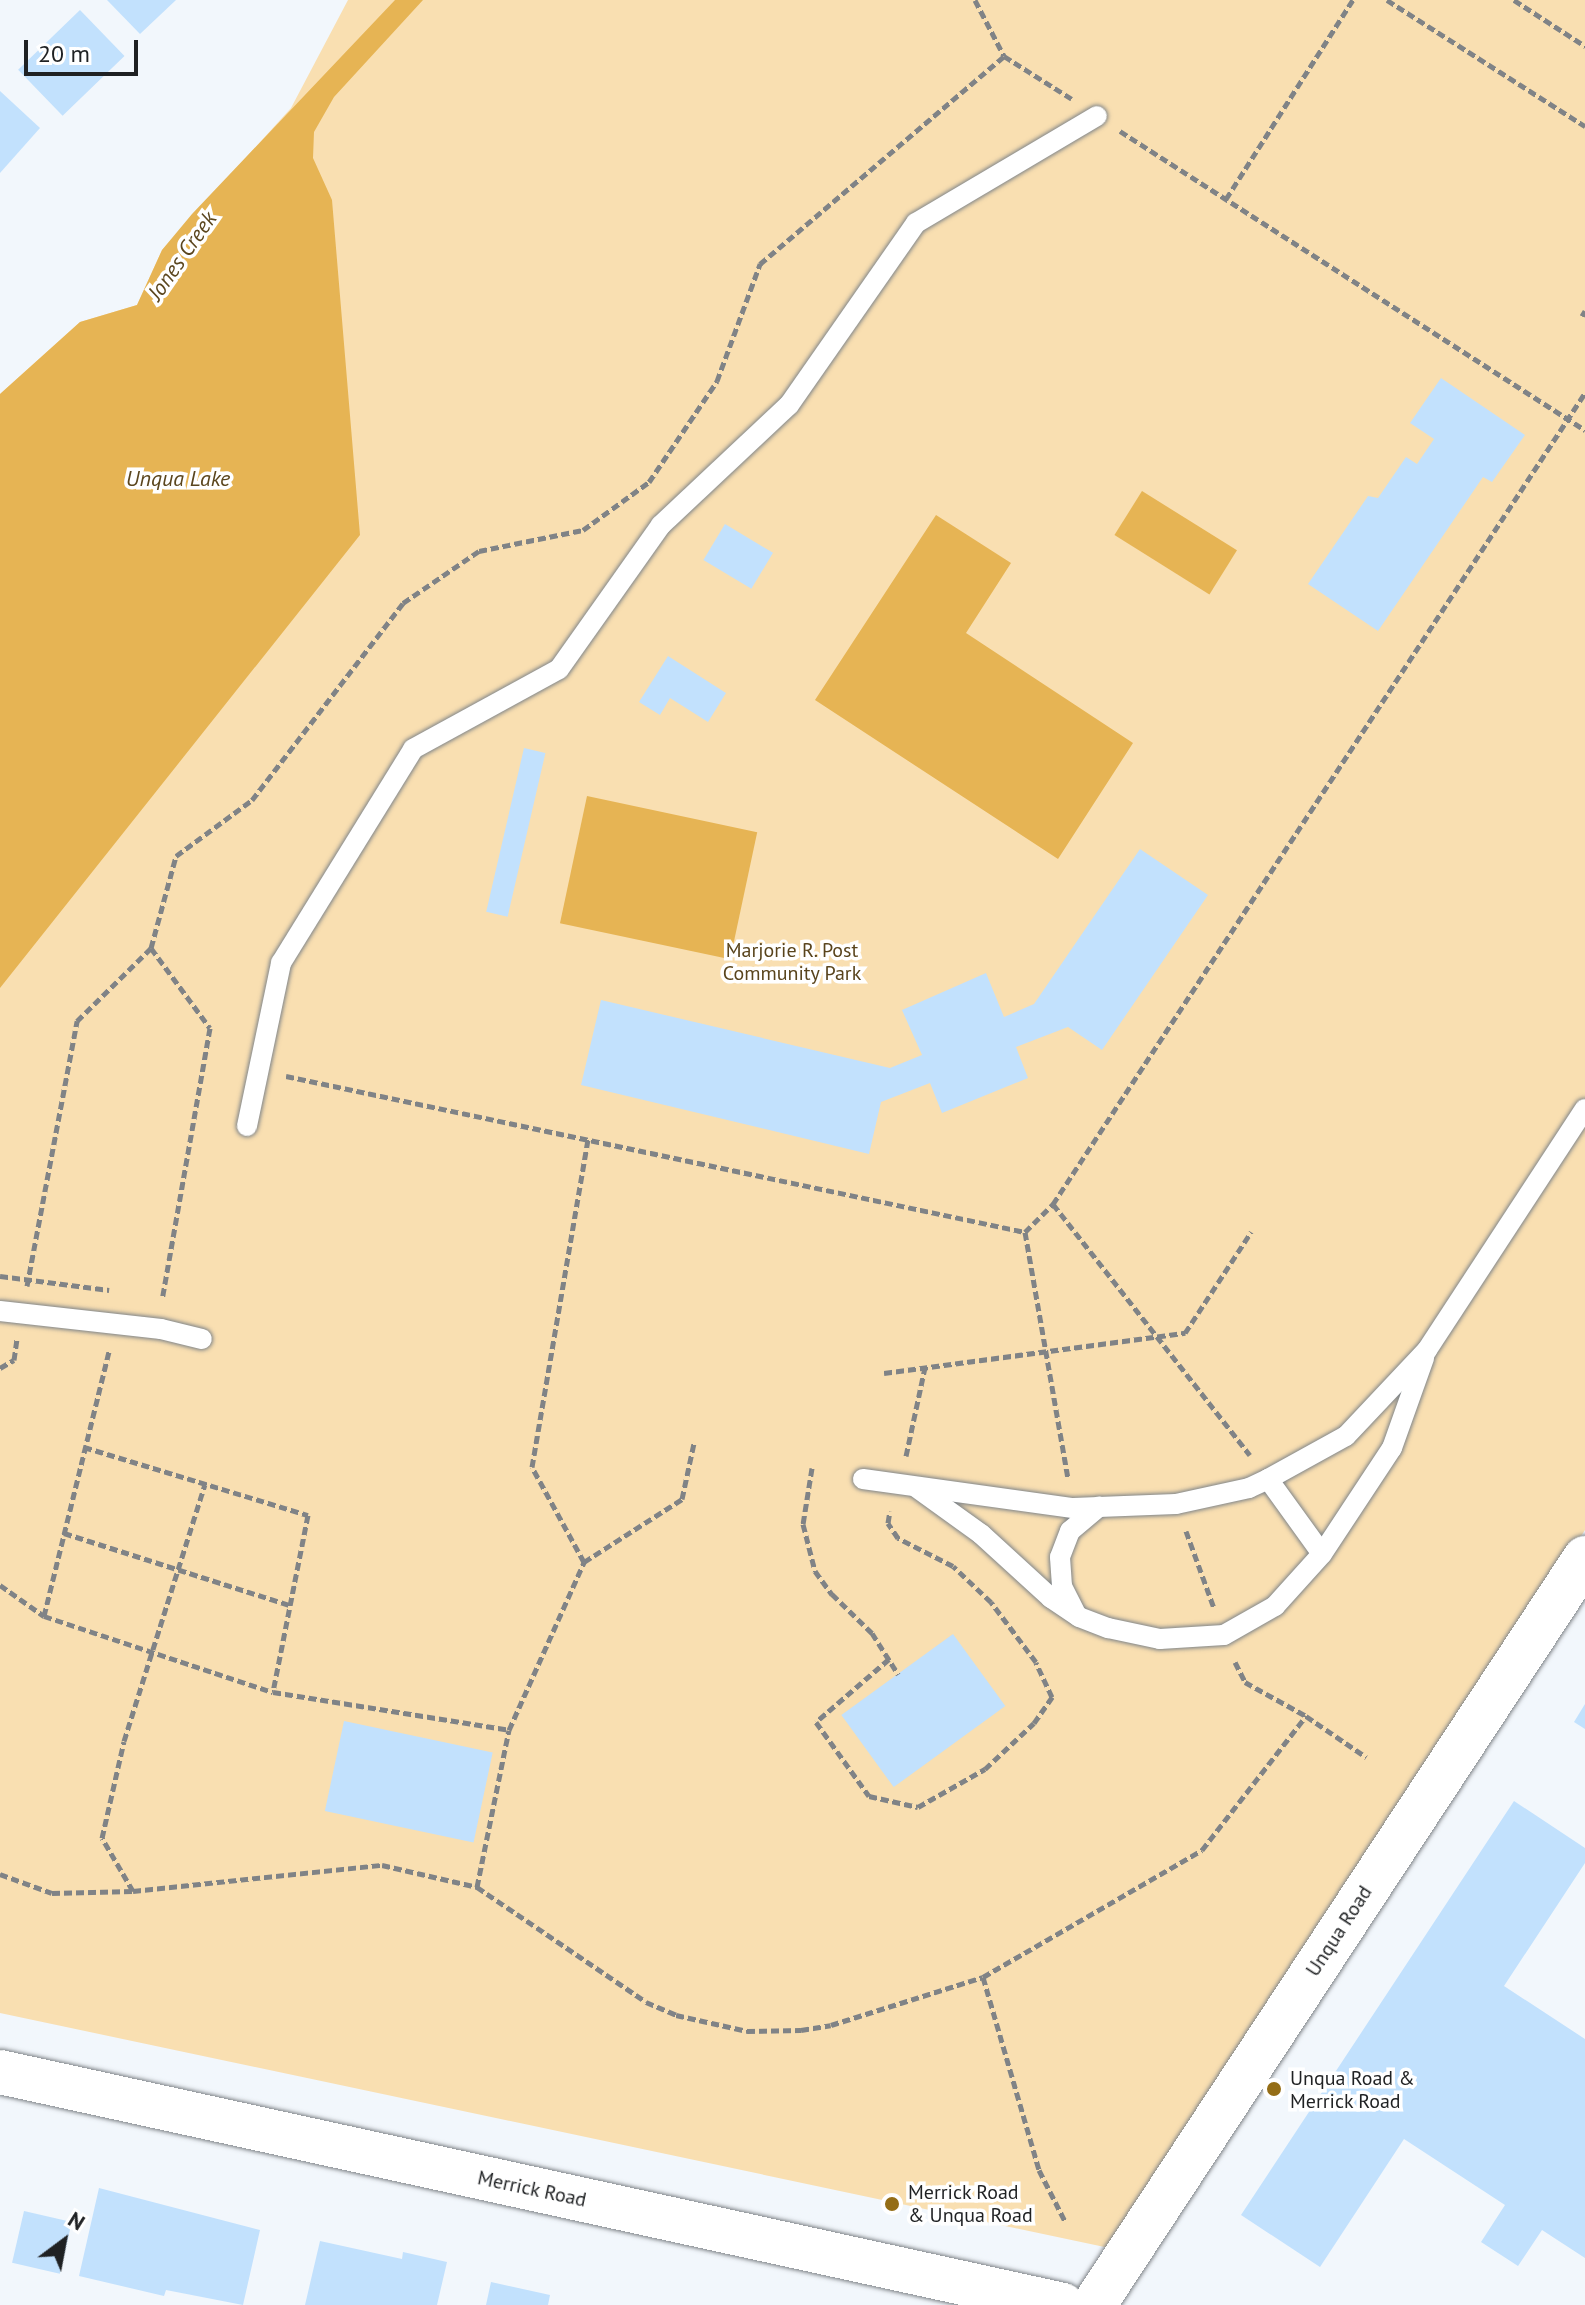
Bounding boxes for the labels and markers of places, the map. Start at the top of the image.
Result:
place label: Unqua Road & Merrick Road [1290,2066,1415,2113]
marker: Unqua Road & Merrick Road [1265,2080,1283,2098]
place label: Merrick Road & Unqua Road [908,2180,1033,2227]
marker: Merrick Road & Unqua Road [883,2195,901,2213]

